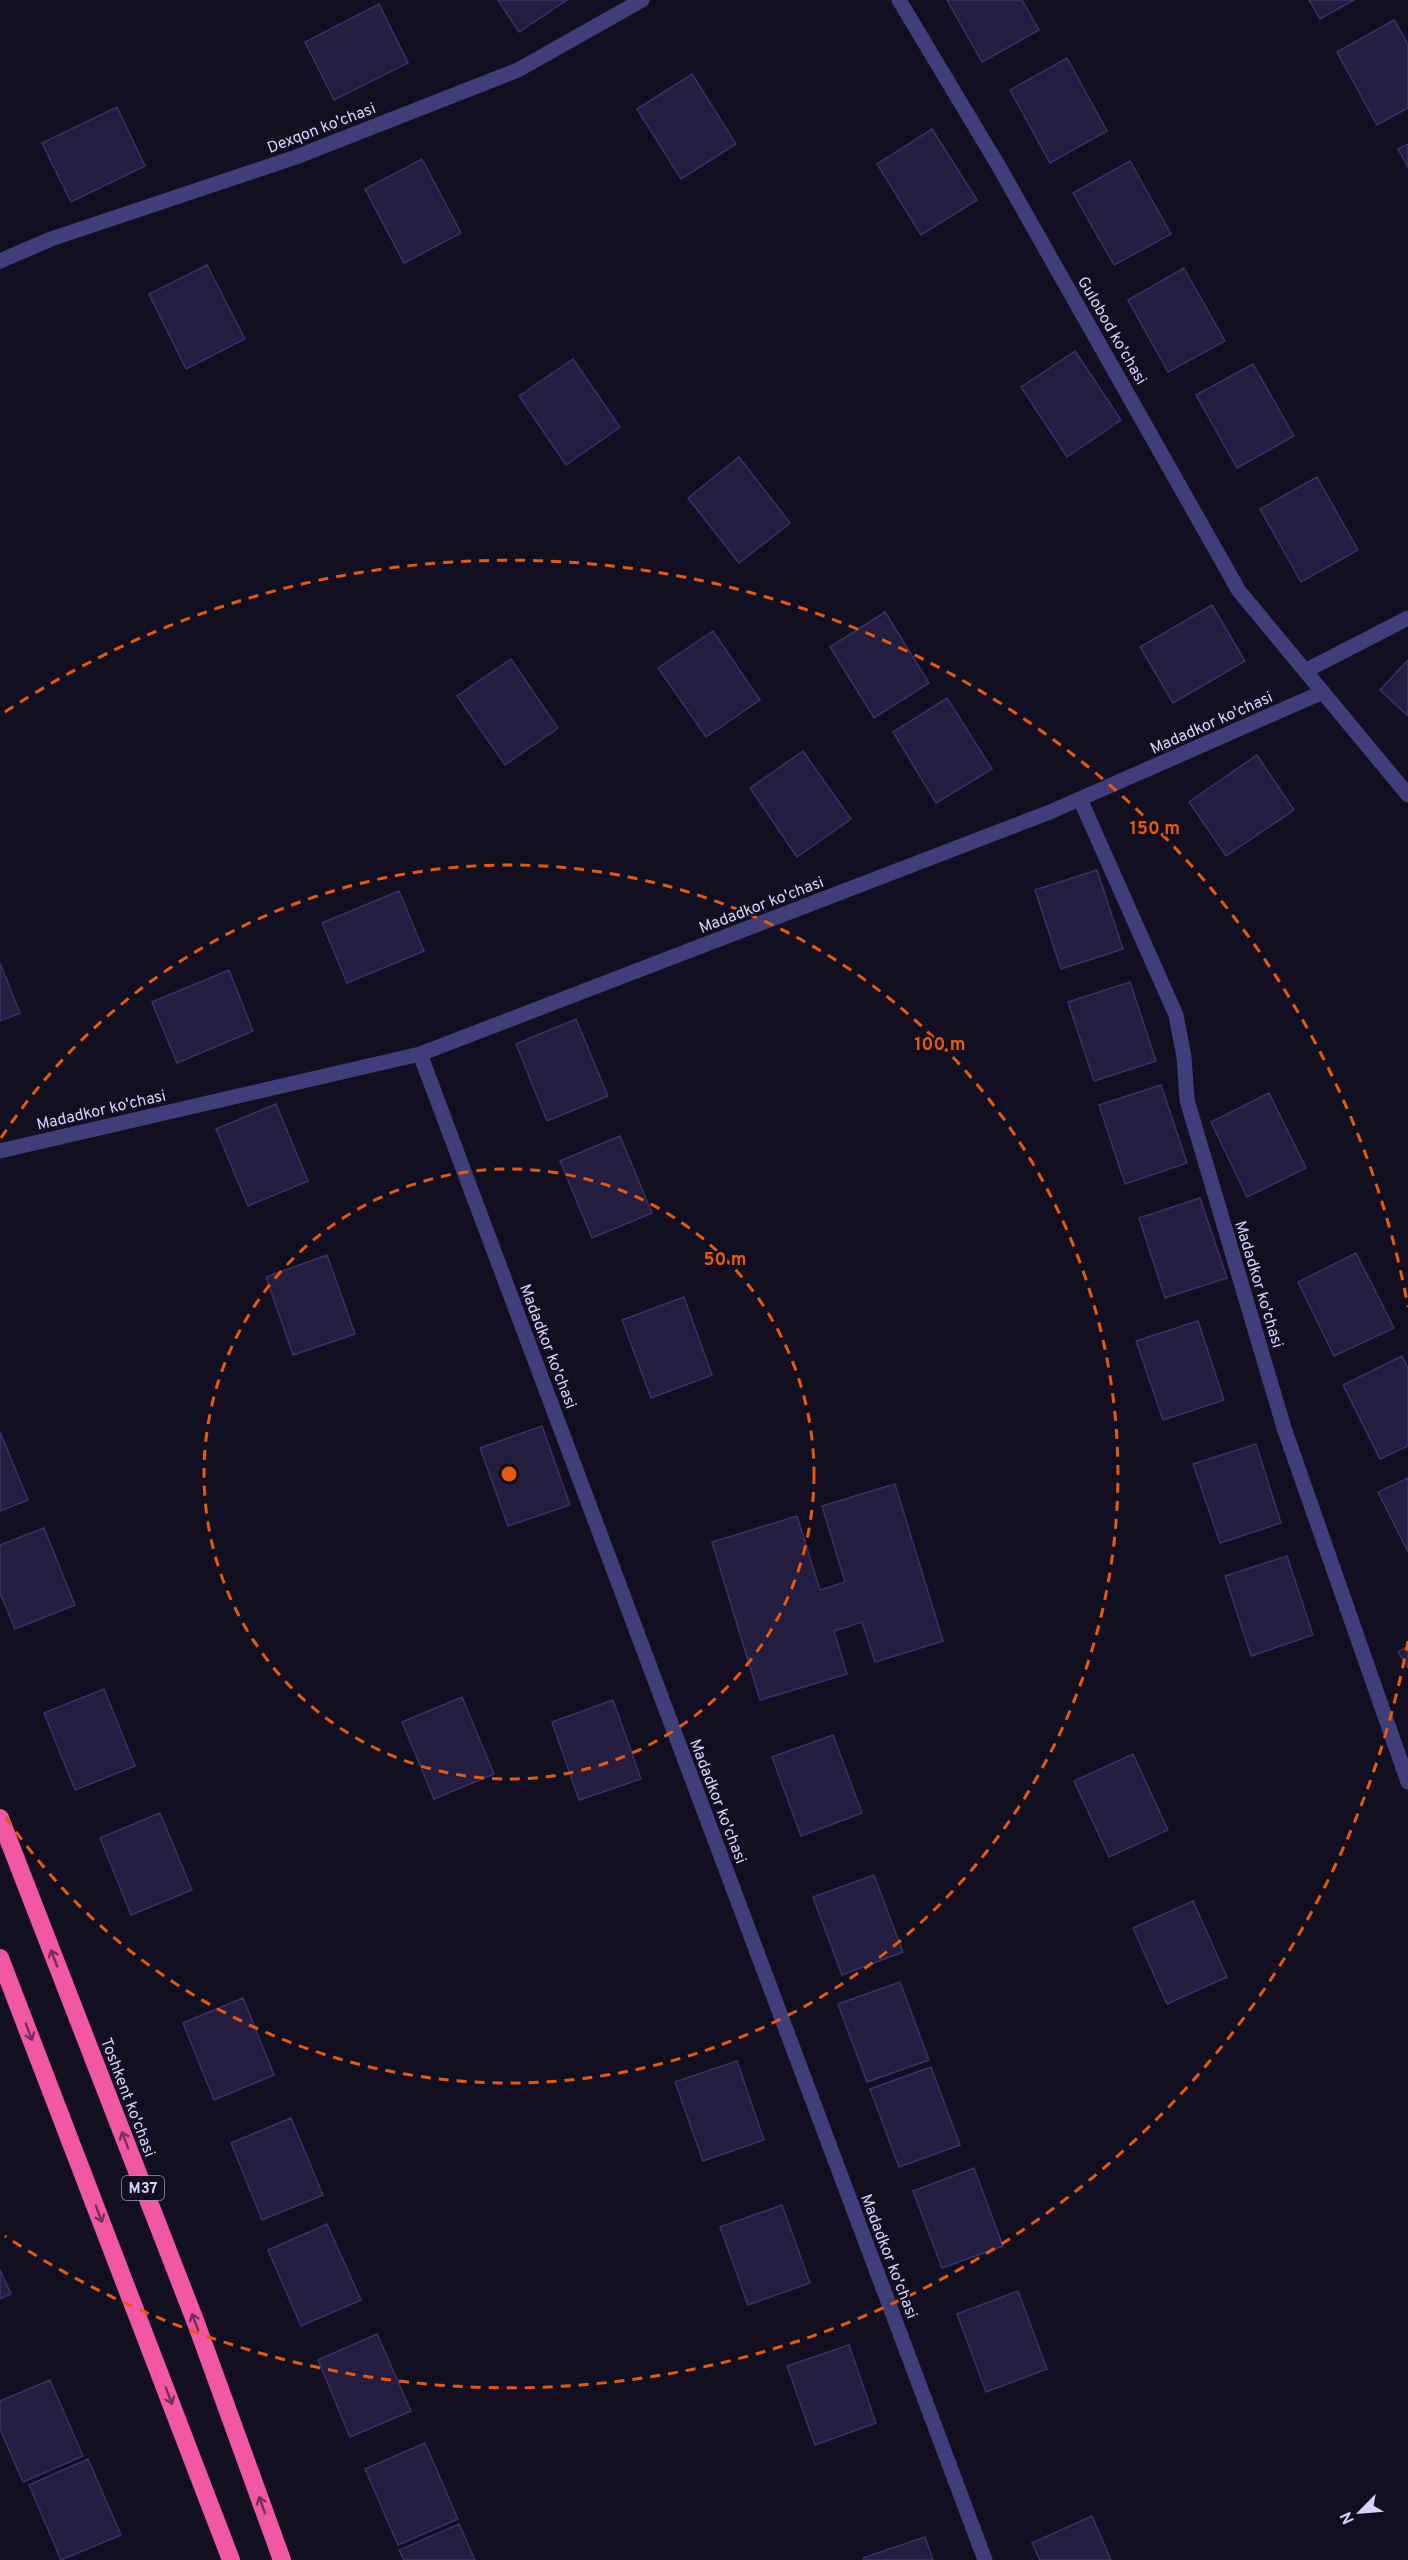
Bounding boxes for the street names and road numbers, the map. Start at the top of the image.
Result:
street label: Dexqon ko'chasi [265,99,379,159]
street label: Gulobod ko'chasi [1072,273,1150,389]
street label: Madadkor ko'chasi [1147,688,1276,760]
street label: Madadkor ko'chasi [697,873,827,939]
street label: Madadkor ko'chasi [35,1086,168,1136]
street label: Madadkor ko'chasi [1229,1219,1287,1351]
street label: Madadkor ko'chasi [514,1282,580,1412]
street label: Madadkor ko'chasi [684,1737,750,1867]
street label: Toshkent ko'chasi [95,2035,159,2160]
road number: M37 [122,2176,164,2200]
street label: Madadkor ko'chasi [855,2192,921,2322]

